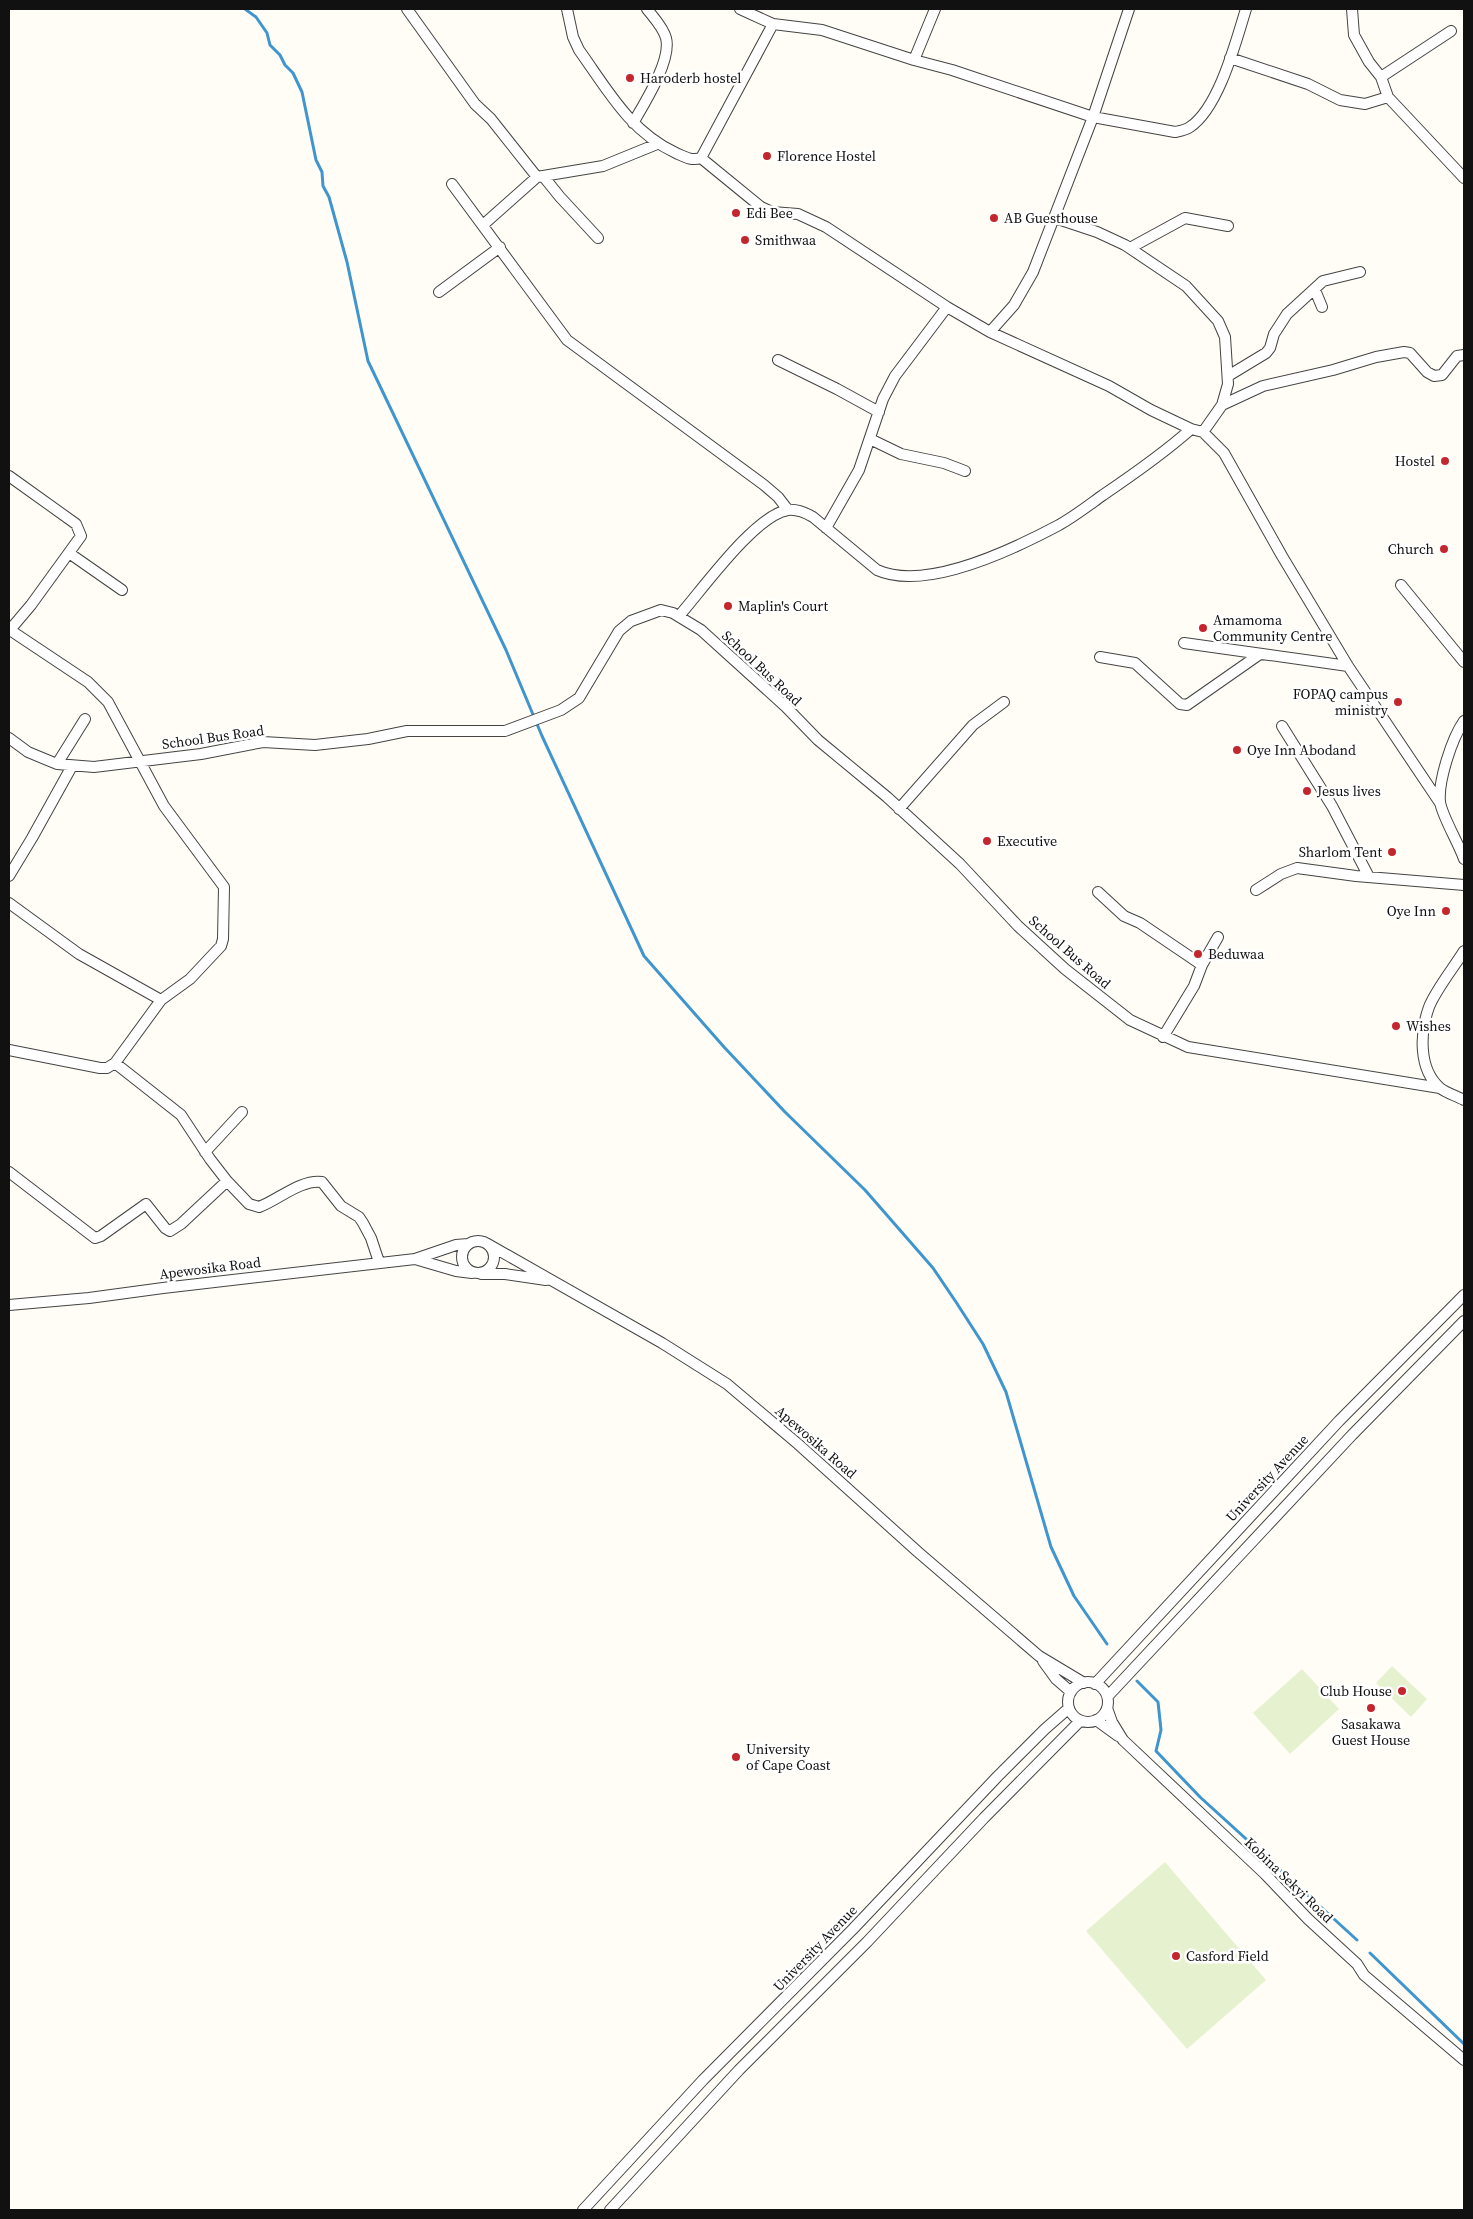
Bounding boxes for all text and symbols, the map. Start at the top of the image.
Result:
place label: Haroderb hostel [640,68,741,88]
marker: Haroderb hostel [624,72,636,84]
place label: Florence Hostel [777,146,876,166]
marker: Florence Hostel [761,150,773,162]
place label: Edi Bee [746,203,793,223]
marker: Edi Bee [730,207,742,219]
place label: AB Guesthouse [1004,208,1098,228]
marker: AB Guesthouse [988,212,1000,224]
place label: Smithwaa [755,230,817,250]
marker: Smithwaa [739,234,751,246]
place label: Hostel [1395,451,1435,471]
marker: Hostel [1439,455,1451,467]
place label: Church [1388,539,1434,559]
marker: Church [1438,543,1450,555]
place label: Maplin's Court [738,596,829,616]
marker: Maplin's Court [722,600,734,612]
place label: Amamoma Community Centre [1213,610,1332,646]
marker: Amamoma Community Centre [1197,622,1209,634]
street label: School Bus Road [718,626,806,710]
place label: FOPAQ campus ministry [1293,684,1389,720]
marker: FOPAQ campus ministry [1392,696,1404,708]
street label: School Bus Road [161,720,265,754]
place label: Oye Inn Abodand [1247,740,1356,760]
marker: Oye Inn Abodand [1231,744,1243,756]
place label: Jesus lives [1316,781,1381,801]
marker: Jesus lives [1301,785,1313,797]
place label: Executive [997,831,1057,851]
marker: Executive [981,835,993,847]
place label: Sharlom Tent [1299,842,1382,862]
marker: Sharlom Tent [1386,846,1398,858]
place label: Oye Inn [1387,901,1437,921]
marker: Oye Inn [1440,905,1452,917]
street label: School Bus Road [1025,911,1115,993]
place label: Beduwaa [1208,944,1265,964]
marker: Beduwaa [1192,948,1204,960]
place label: Wishes [1406,1016,1451,1036]
marker: Wishes [1390,1020,1402,1032]
street label: Apewosika Road [158,1252,262,1284]
street label: Apewosika Road [771,1401,861,1483]
street label: University Avenue [1221,1430,1313,1526]
place label: Club House [1320,1681,1392,1701]
marker: Club House [1396,1685,1408,1697]
marker: Sasakawa Guest House [1365,1702,1377,1714]
place label: Sasakawa Guest House [1332,1714,1410,1750]
place label: University of Cape Coast [746,1739,831,1775]
marker: University of Cape Coast [730,1751,742,1763]
street label: Kobina Sekyi Road [1240,1833,1338,1927]
street label: University Avenue [769,1900,861,1996]
place label: Casford Field [1186,1946,1269,1966]
marker: Casford Field [1170,1950,1182,1962]

